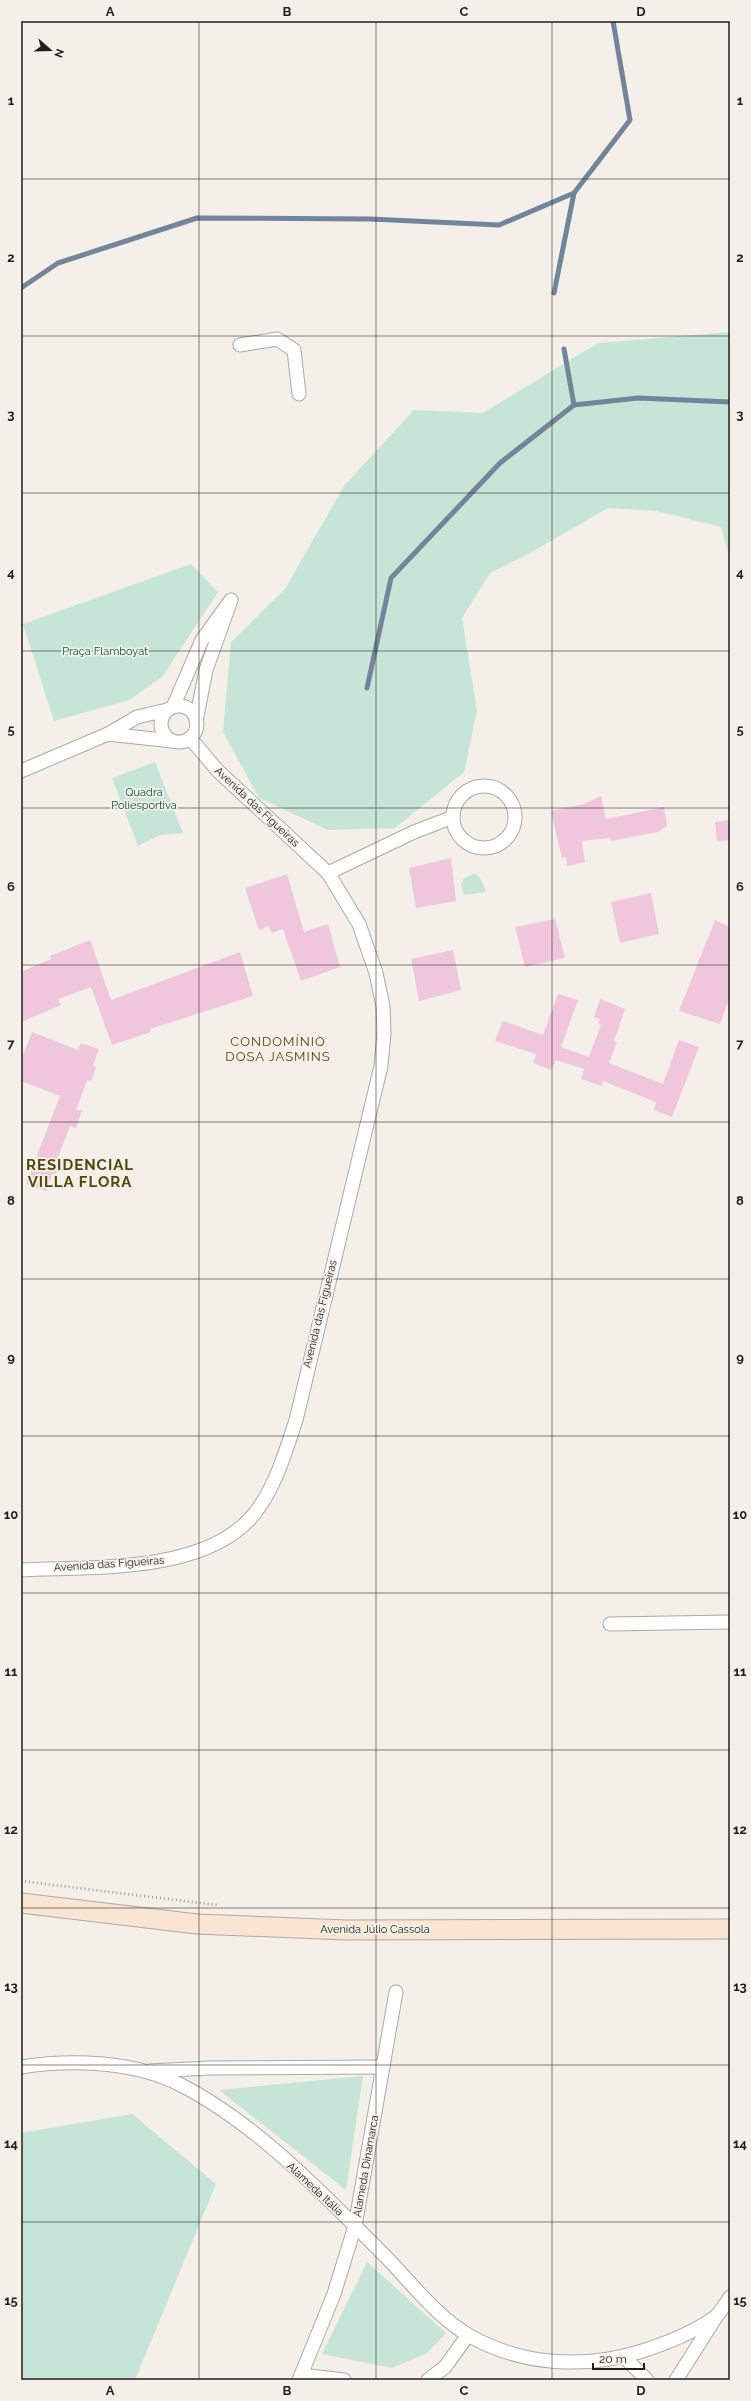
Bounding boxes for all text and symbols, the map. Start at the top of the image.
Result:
text: A [106,4,115,19]
text: B [283,4,292,19]
text: C [460,4,469,19]
text: D [636,4,646,19]
north arrow [30,30,70,70]
text: N [51,47,66,59]
text: 1 [8,93,15,108]
text: 1 [737,93,744,108]
text: 2 [7,250,15,265]
text: 2 [736,250,744,265]
text: 3 [7,407,15,422]
text: 3 [736,407,744,422]
text: 4 [7,565,15,580]
text: 4 [736,565,744,580]
park label: Praça Flamboyat [62,645,148,658]
text: 5 [7,722,15,737]
text: 5 [736,722,744,737]
street label: Avenida das Figueiras [212,764,302,850]
park label: Quadra Poliesportiva [111,786,177,812]
text: 6 [7,879,15,894]
text: 6 [736,879,744,894]
district label: CONDOMÍNIO DOSA JASMINS [225,1034,331,1064]
text: 7 [7,1036,15,1051]
text: 7 [736,1036,744,1051]
district label: RESIDENCIAL VILLA FLORA [26,1156,134,1191]
text: 8 [7,1193,15,1208]
text: 8 [736,1193,744,1208]
street label: Avenida das Figueiras [300,1259,340,1369]
text: 9 [7,1350,15,1365]
text: 9 [736,1350,744,1365]
text: 10 [4,1507,18,1522]
text: 10 [733,1507,747,1522]
street label: Avenida das Figueiras [53,1554,165,1574]
text: 11 [5,1664,18,1679]
text: 11 [734,1664,747,1679]
text: 12 [4,1822,18,1837]
text: 12 [733,1822,747,1837]
street label: Avenida Júlio Cassola [320,1923,430,1936]
text: 13 [4,1979,18,1994]
text: 13 [733,1979,747,1994]
street label: Alameda Dinamarca [351,2114,381,2218]
text: 14 [4,2136,18,2151]
text: 14 [733,2136,747,2151]
street label: Alameda Itália [284,2160,346,2218]
text: 15 [4,2293,18,2308]
text: 15 [733,2293,747,2308]
scale bar [593,2345,644,2371]
text: 20 m [599,2352,627,2366]
text: A [106,2383,115,2398]
text: B [283,2383,292,2398]
text: C [460,2383,469,2398]
text: D [636,2383,646,2398]

